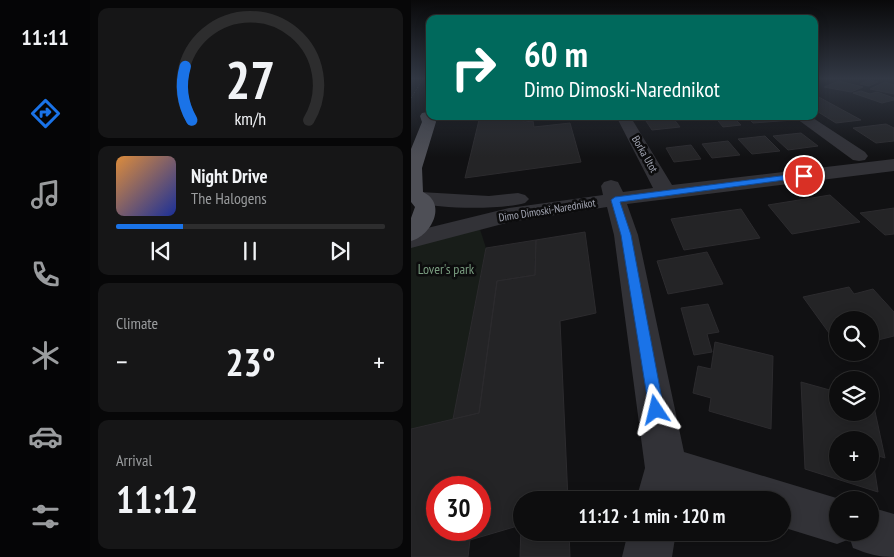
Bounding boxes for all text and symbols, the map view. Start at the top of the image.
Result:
text: 11:11 [21,23,69,51]
text: 60 m [524,31,588,77]
icon: right [441,35,506,100]
text: 27 [226,46,275,113]
text: Dimo Dimoski-Narednikot [524,75,720,103]
icon: directions [28,96,63,131]
text: km/h [235,107,266,130]
street label: Borka Utot [629,133,661,175]
pin [783,155,825,197]
icon: arrive [790,162,818,190]
text: Night Drive [191,164,268,188]
icon: music [28,177,63,212]
text: The Halogens [191,188,267,208]
street label: Dimo Dimoski-Narednikot [498,195,596,225]
icon: previous [147,237,175,265]
icon: pause [236,237,264,265]
icon: next [326,237,354,265]
icon: phone [28,257,63,292]
park label: Lover's park [418,260,475,278]
map controls [829,311,879,541]
button: search [829,311,879,361]
text: Climate [116,313,158,333]
text: 23° [225,337,276,386]
icon: climate [28,338,63,373]
text: − [116,343,128,380]
text: + [373,343,385,380]
button: layers [829,371,879,421]
position arrow [629,383,681,435]
icon: car [28,419,63,454]
button: + [829,431,879,481]
text: Arrival [116,450,152,470]
text: 11:12 [116,474,198,523]
speed limit sign: 30 [426,476,491,541]
button: − [829,491,879,541]
icon: filters [28,499,63,534]
text: 11:12 · 1 min · 120 m [579,504,725,528]

